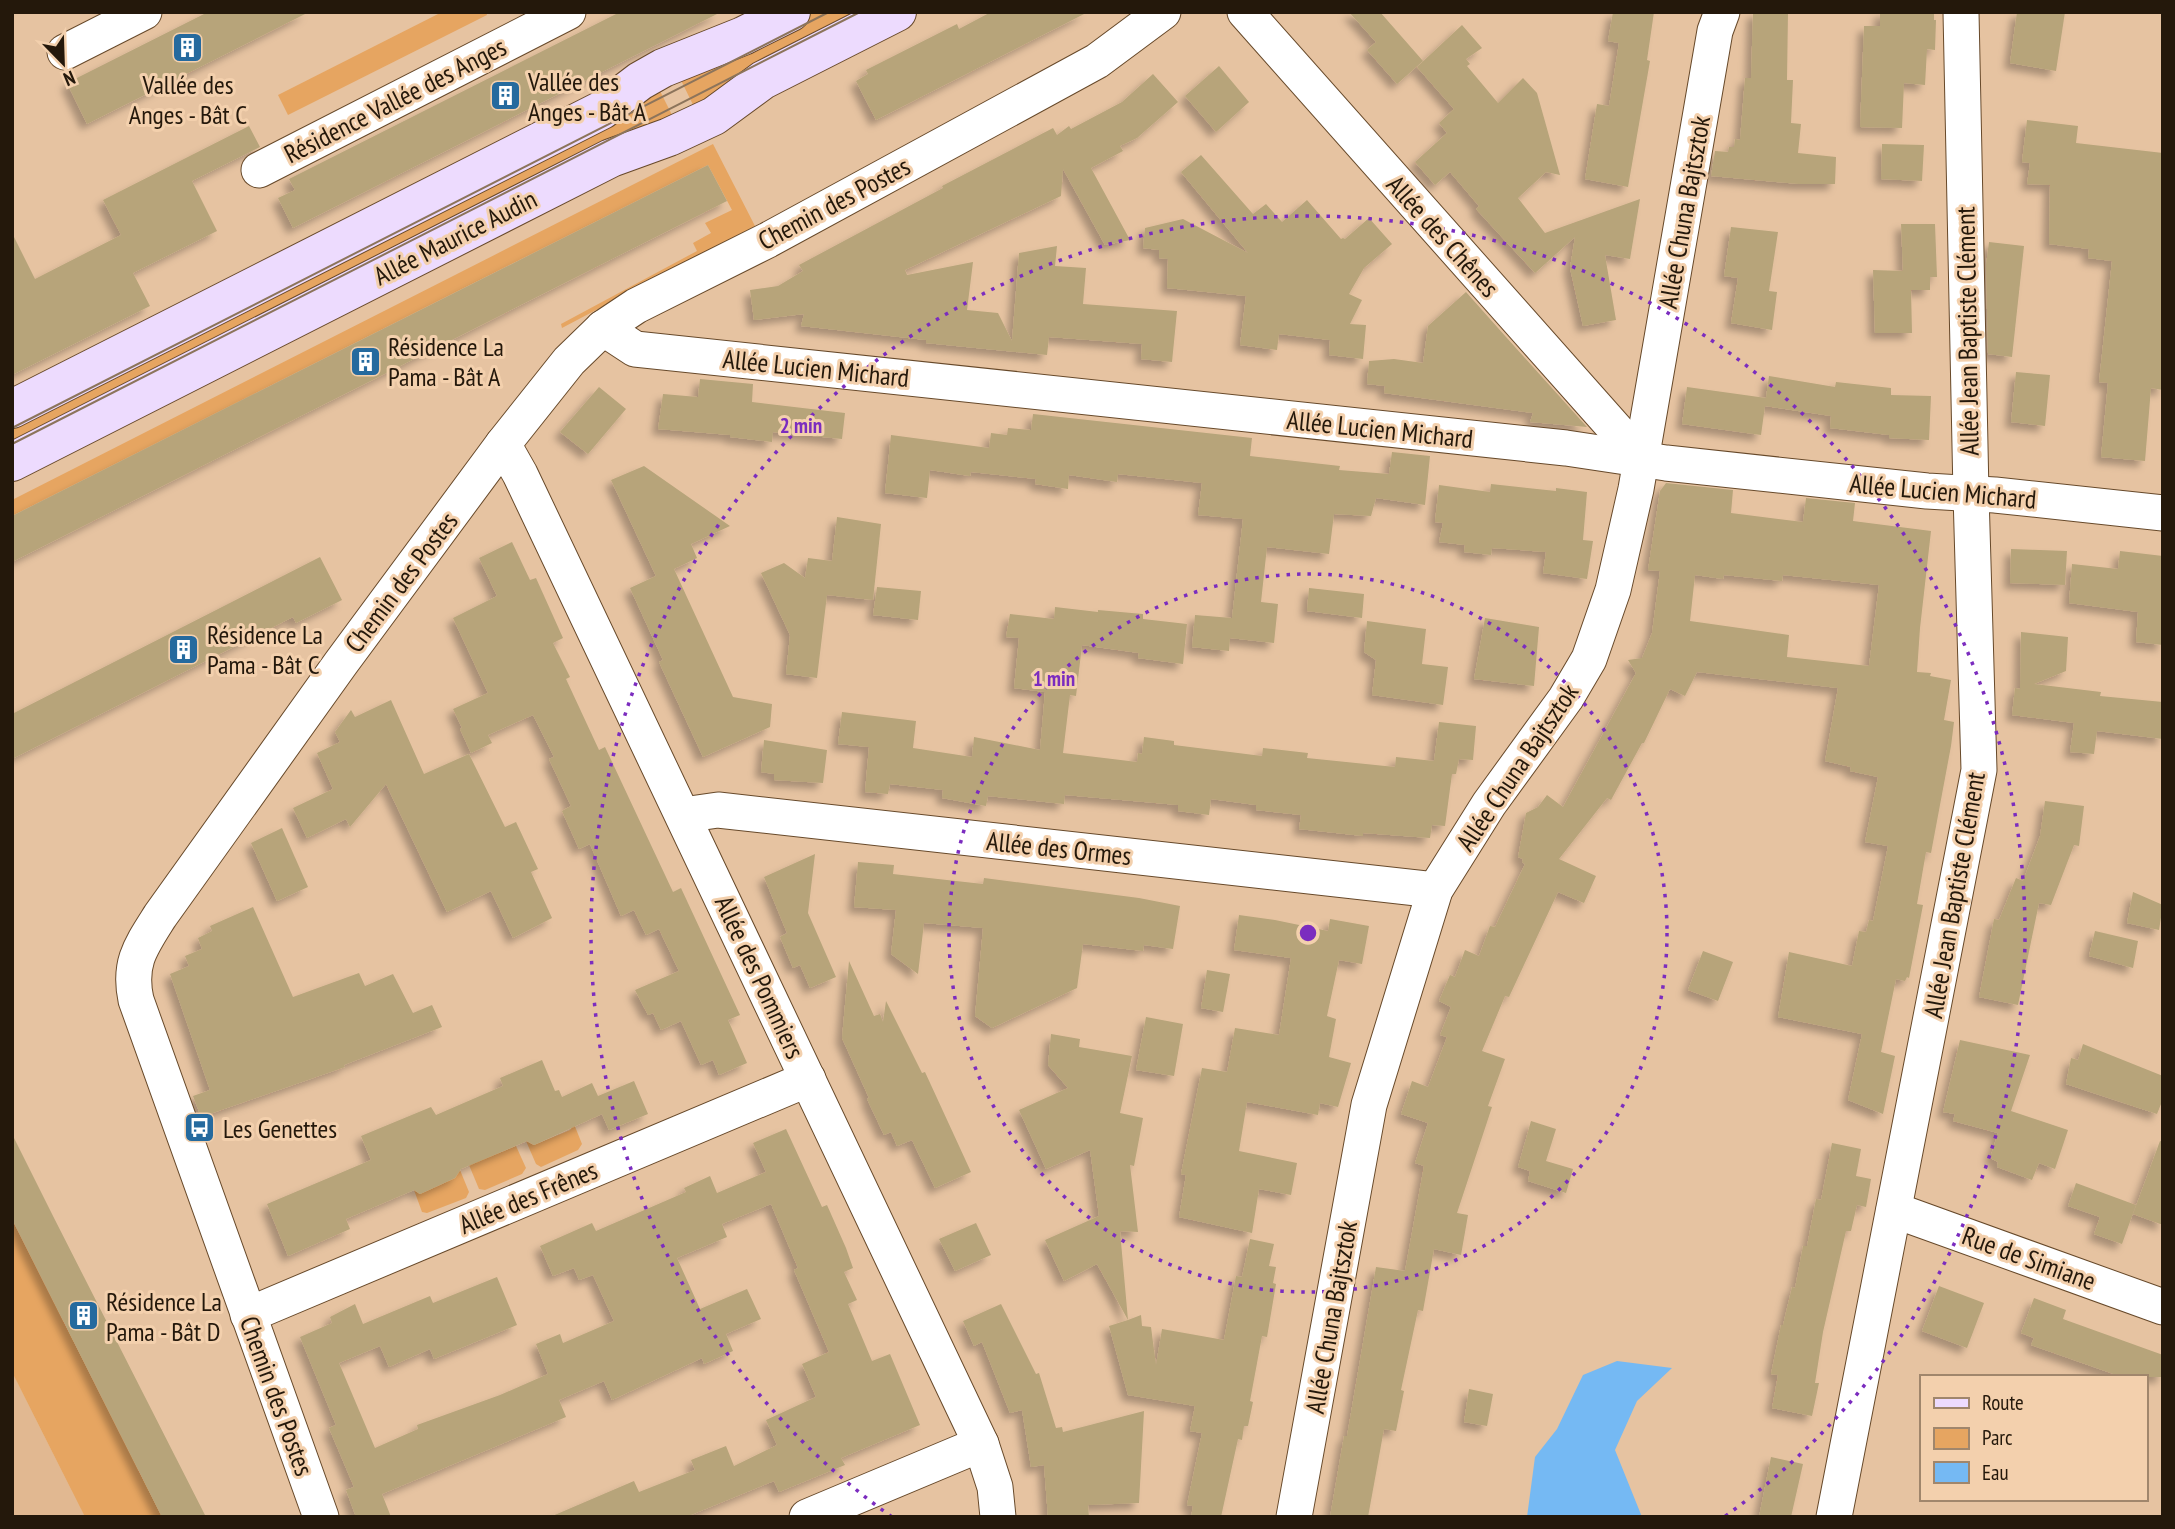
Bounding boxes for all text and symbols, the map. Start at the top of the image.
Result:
north arrow [28,28,98,98]
street label: Résidence Vallée des Anges [278,30,512,170]
building icon: Vallée des Anges - Bât C [171,31,205,65]
place label: Vallée des Anges - Bât A [527,65,647,128]
text: N [60,66,79,92]
place label: Vallée des Anges - Bât C [129,68,247,131]
building icon: Vallée des Anges - Bât A [488,79,522,113]
street label: Allée Chuna Bajtsztok [1651,113,1717,311]
street label: Chemin des Postes [752,149,916,257]
street label: Allée des Chênes [1380,168,1506,304]
street label: Allée Maurice Audin [368,182,542,292]
street label: Allée Jean Baptiste Clément [1948,206,1986,456]
place label: Résidence La Pama - Bât A [388,330,504,393]
street label: Allée Lucien Michard [721,342,911,394]
building icon: Résidence La Pama - Bât A [348,344,382,378]
street label: Allée Lucien Michard [1285,403,1475,455]
text: 2 min [780,412,822,439]
street label: Allée Lucien Michard [1848,466,2038,516]
street label: Chemin des Postes [337,505,465,659]
place label: Résidence La Pama - Bât C [207,618,323,681]
building icon: Résidence La Pama - Bât C [167,632,201,666]
text: 1 min [1033,665,1075,692]
street label: Allée Chuna Bajtsztok [1449,677,1585,857]
street label: Allée Jean Baptiste Clément [1916,769,1992,1021]
street label: Allée des Ormes [985,824,1133,872]
street label: Allée des Pommiers [708,890,812,1064]
centre of rings [1296,921,1320,945]
bus stop icon: Les Genettes [183,1111,217,1145]
place label: Les Genettes [223,1112,337,1145]
street label: Allée des Frênes [454,1153,602,1241]
street label: Allée Chuna Bajtsztok [1298,1218,1364,1416]
street label: Rue de Simiane [1958,1219,2100,1297]
place label: Résidence La Pama - Bât D [106,1285,222,1348]
building icon: Résidence La Pama - Bât D [66,1299,100,1333]
street label: Chemin des Postes [233,1312,321,1480]
legend [1920,1375,2147,1501]
text: Route [1982,1389,2024,1416]
text: Parc [1982,1424,2013,1451]
text: Eau [1982,1459,2009,1486]

